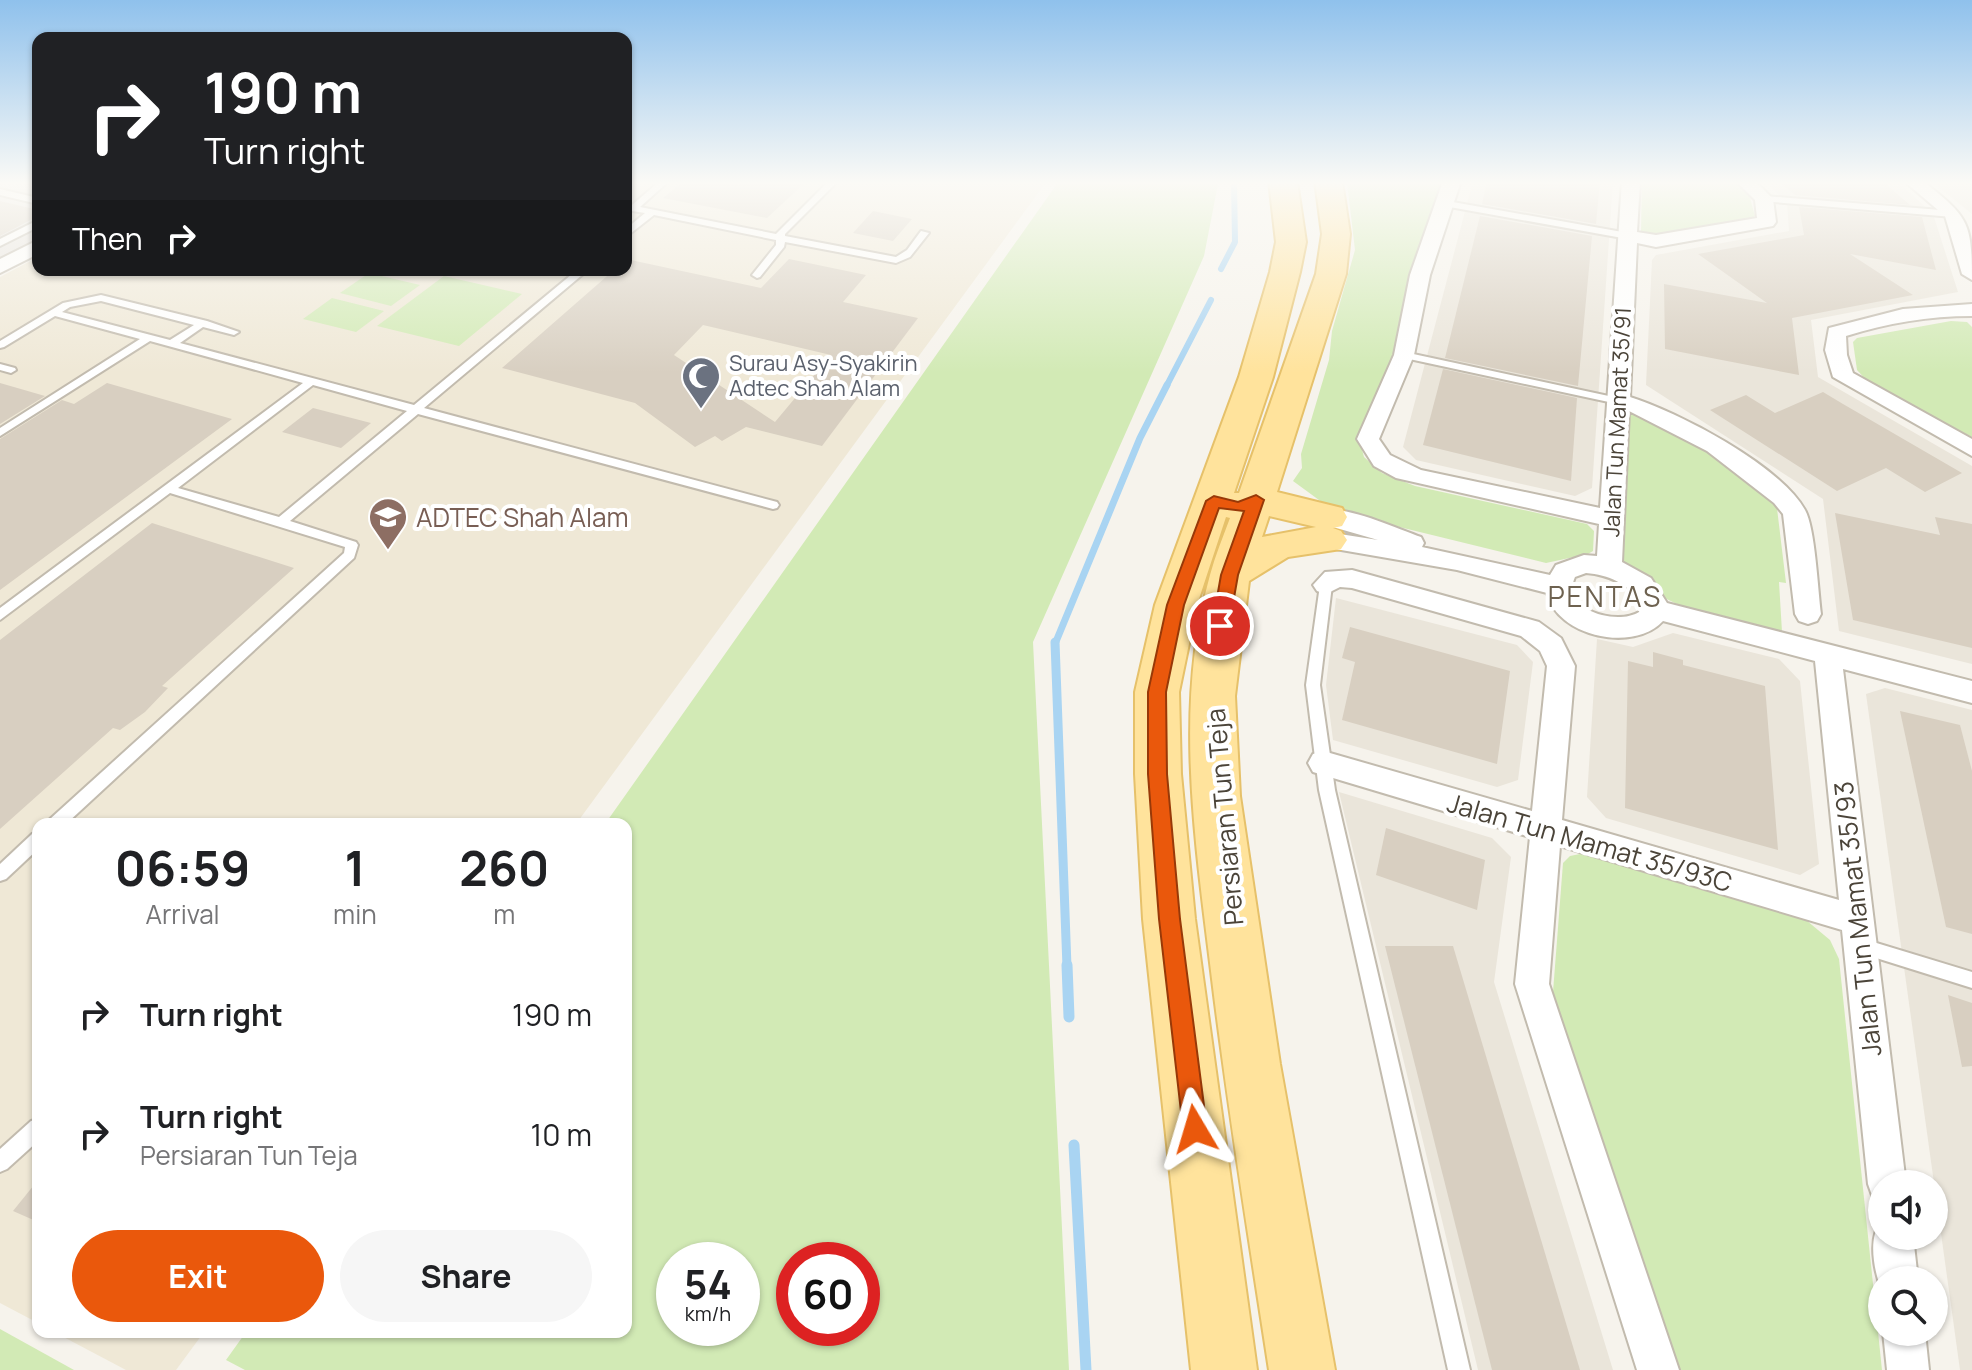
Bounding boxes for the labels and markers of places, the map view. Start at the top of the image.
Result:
place label: Surau Asy-Syakirin Adtec Shah Alam [729,348,918,403]
mosque icon: Surau Asy-Syakirin Adtec Shah Alam [680,355,722,410]
school or university icon: ADTEC Shah Alam [367,496,409,551]
place label: ADTEC Shah Alam [416,499,629,535]
pin [1186,592,1254,660]

